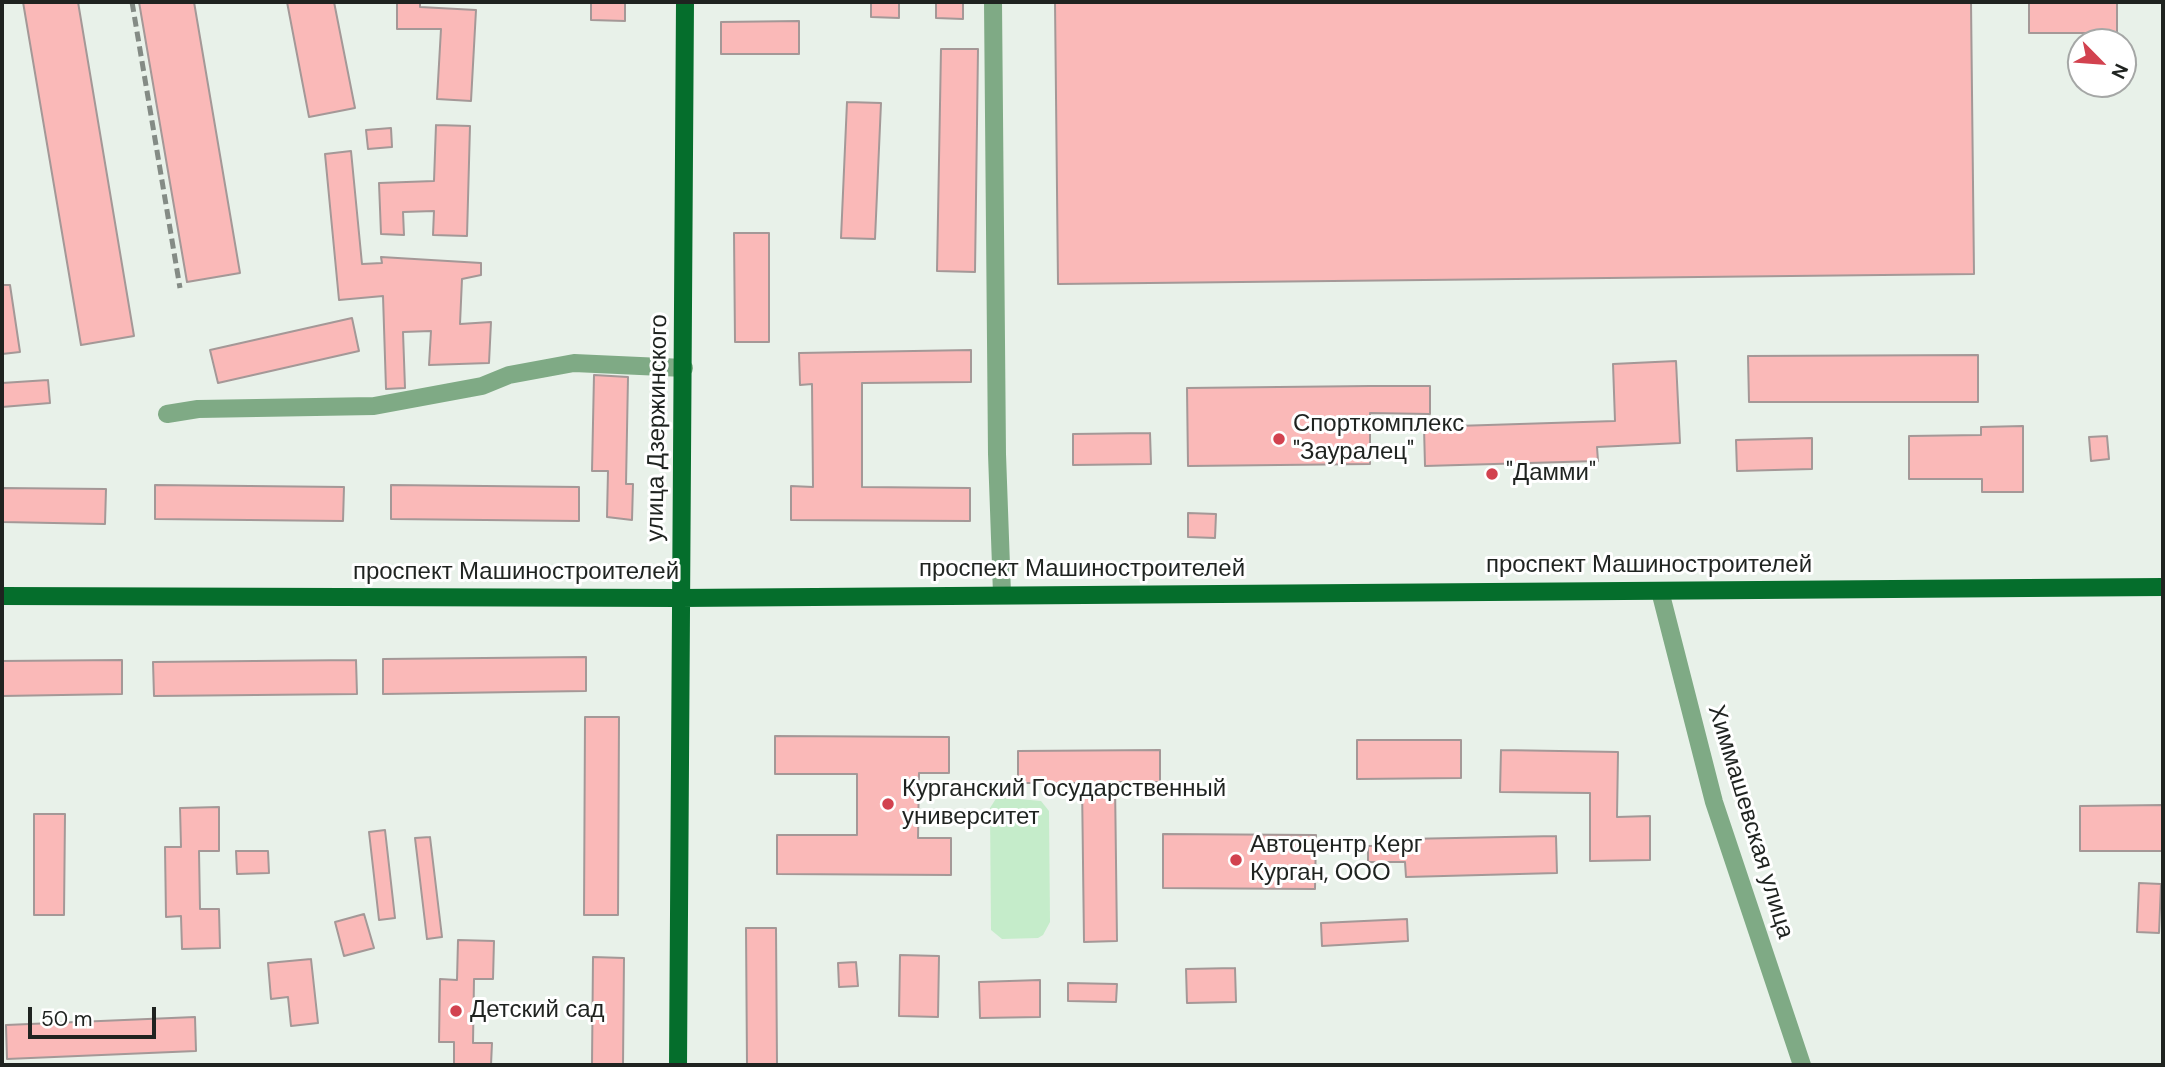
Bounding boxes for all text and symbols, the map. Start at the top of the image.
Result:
north arrow [2067,28,2137,98]
text: N [2105,60,2134,83]
street label: улица Дзержинского [642,314,674,542]
place label: Спорткомплекс "Зауралец" [1293,411,1464,467]
marker: Спорткомплекс "Зауралец" [1271,431,1287,447]
place label: "Дамми" [1506,460,1596,488]
marker: "Дамми" [1484,466,1500,482]
street label: проспект Машиностроителей [1486,552,1812,580]
street label: проспект Машиностроителей [919,556,1245,584]
street label: проспект Машиностроителей [353,559,679,587]
street label: Химмашевская улица [1701,702,1799,942]
place label: Курганский Государственный университет [902,776,1226,832]
marker: Курганский Государственный университет [880,796,896,812]
place label: Автоцентр Керг Курган, ООО [1250,832,1423,888]
marker: Автоцентр Керг Курган, ООО [1228,852,1244,868]
scale bar [32,993,159,1038]
place label: Детский сад [470,997,605,1025]
marker: Детский сад [448,1003,464,1019]
text: 50 m [41,1005,92,1033]

